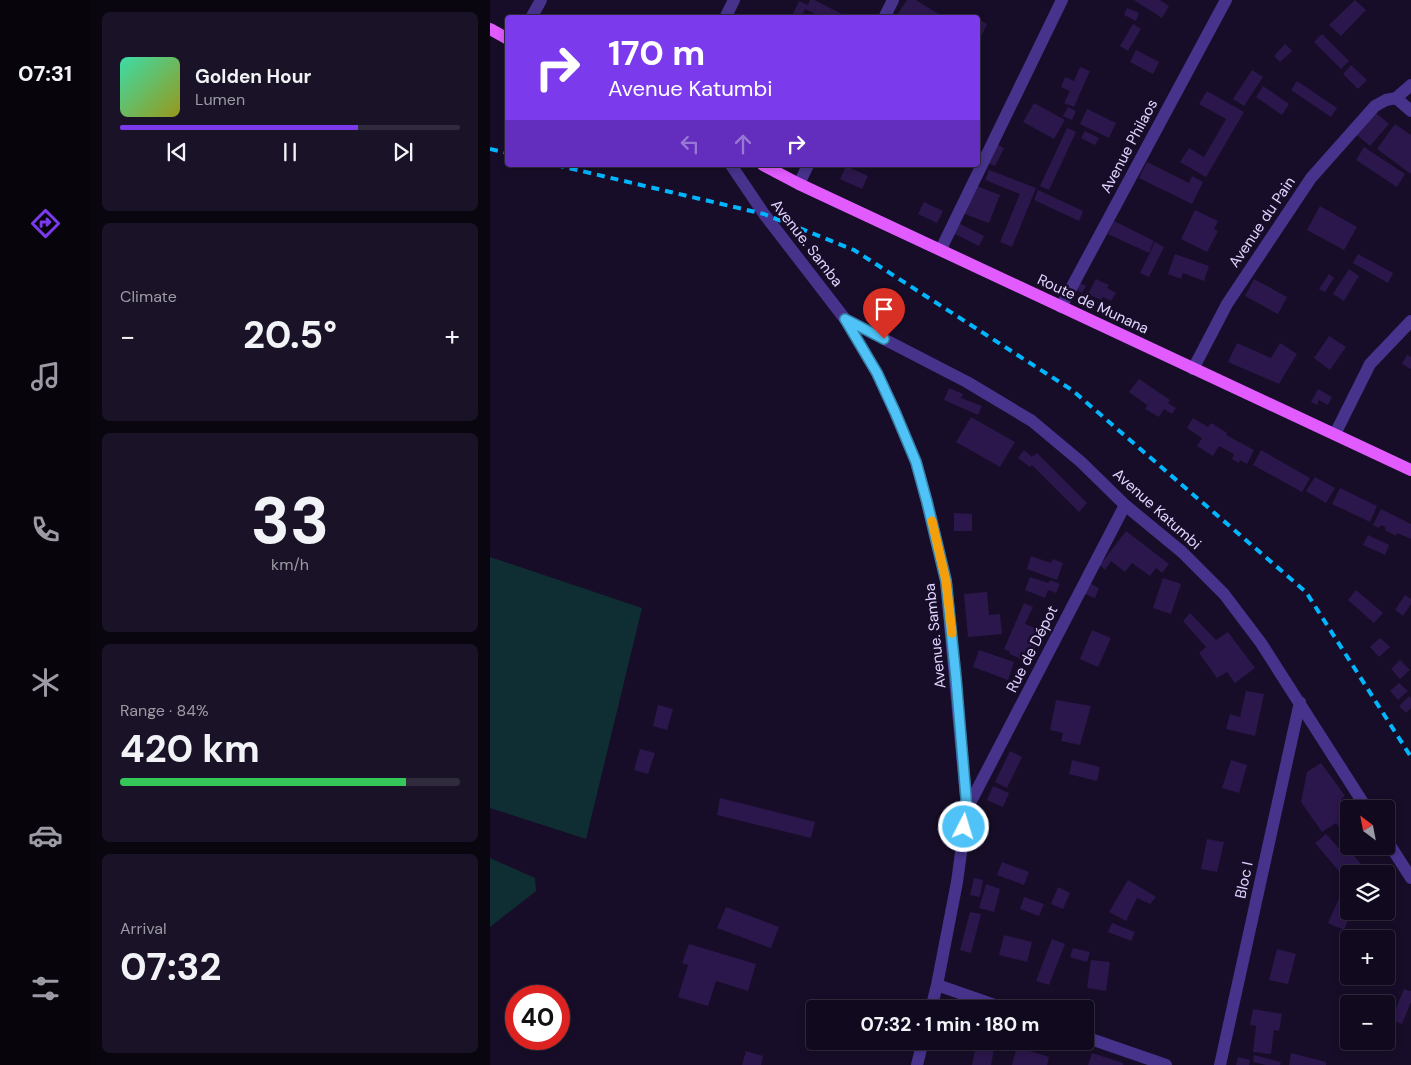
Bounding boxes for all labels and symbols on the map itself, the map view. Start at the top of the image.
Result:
street label: Avenue Philaos [1096,95,1162,197]
street label: Avenue du Pain [1224,173,1300,271]
street label: Avenue. Samba [767,195,847,291]
street label: Route de Munana [1034,269,1152,339]
pin [863,288,905,339]
street label: Avenue Katumbi [1109,464,1205,554]
street label: Avenue. Samba [920,582,950,690]
street label: Rue de Dépot [1002,602,1062,696]
position arrow [937,800,989,852]
north arrow [1340,800,1395,855]
street label: Bloc I [1230,860,1258,900]
speed limit sign: 40 [505,985,570,1050]

